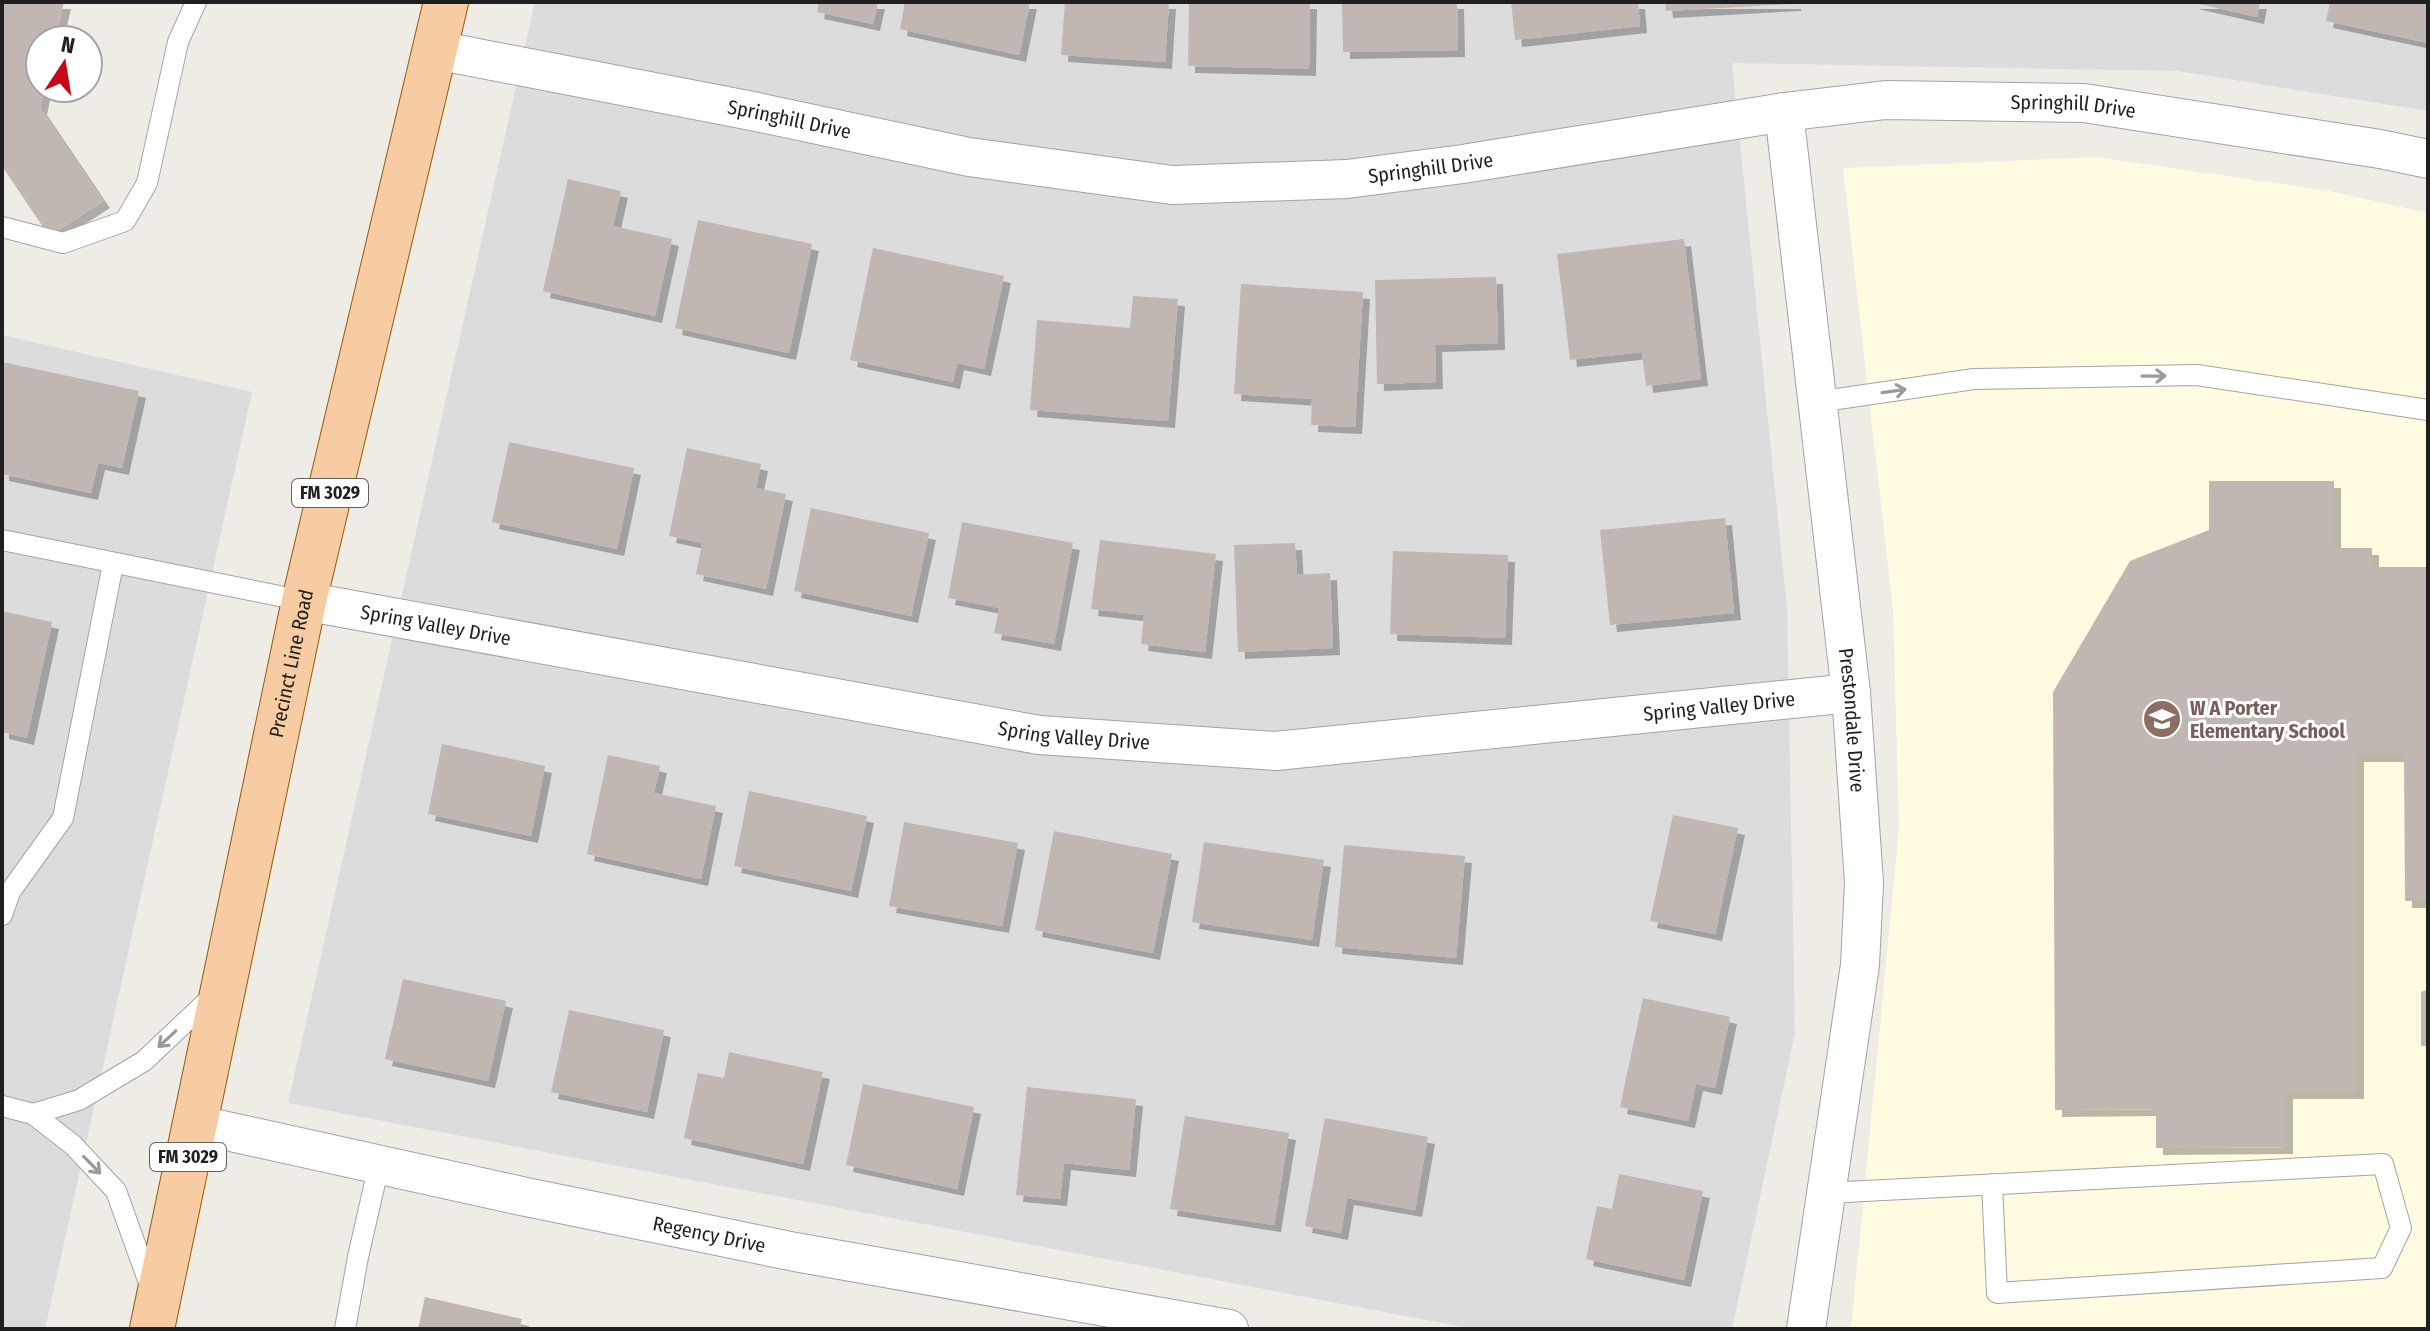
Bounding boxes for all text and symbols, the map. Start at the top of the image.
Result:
north arrow [24,24,104,104]
text: N [59,30,77,60]
street label: Springhill Drive [2010,90,2138,123]
street label: Springhill Drive [725,95,853,144]
street label: Springhill Drive [1367,147,1495,188]
one-way arrow [2140,368,2167,384]
one-way arrow [1881,383,1907,398]
road number: FM 3029 [292,479,368,507]
street label: Precinct Line Road [264,587,318,740]
street label: Spring Valley Drive [359,600,513,651]
street label: Prestondale Drive [1834,647,1870,793]
street label: Spring Valley Drive [1642,687,1796,726]
place label: W A Porter Elementary School [2190,696,2345,743]
school or university icon: W A Porter Elementary School [2141,698,2183,740]
street label: Spring Valley Drive [996,716,1151,754]
one-way arrow [158,1029,177,1048]
road number: FM 3029 [150,1143,226,1171]
one-way arrow [82,1155,101,1175]
street label: Regency Drive [651,1211,768,1258]

